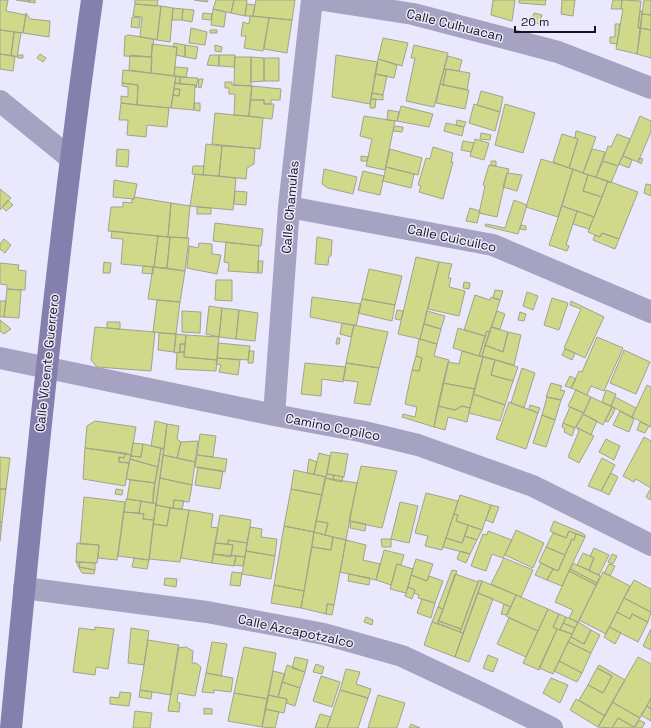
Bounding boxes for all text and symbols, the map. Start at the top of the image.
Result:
street label: Calle Culhuacan [405,5,505,45]
scale bar [515,8,595,34]
text: 20 m [521,14,549,30]
street label: Calle Chamulas [277,160,303,254]
street label: Calle Cuicuilco [406,220,498,256]
street label: Calle Vicente Guerrero [31,293,63,433]
street label: Camino Copilco [284,409,382,445]
street label: Calle Azcapotzalco [236,610,356,652]

